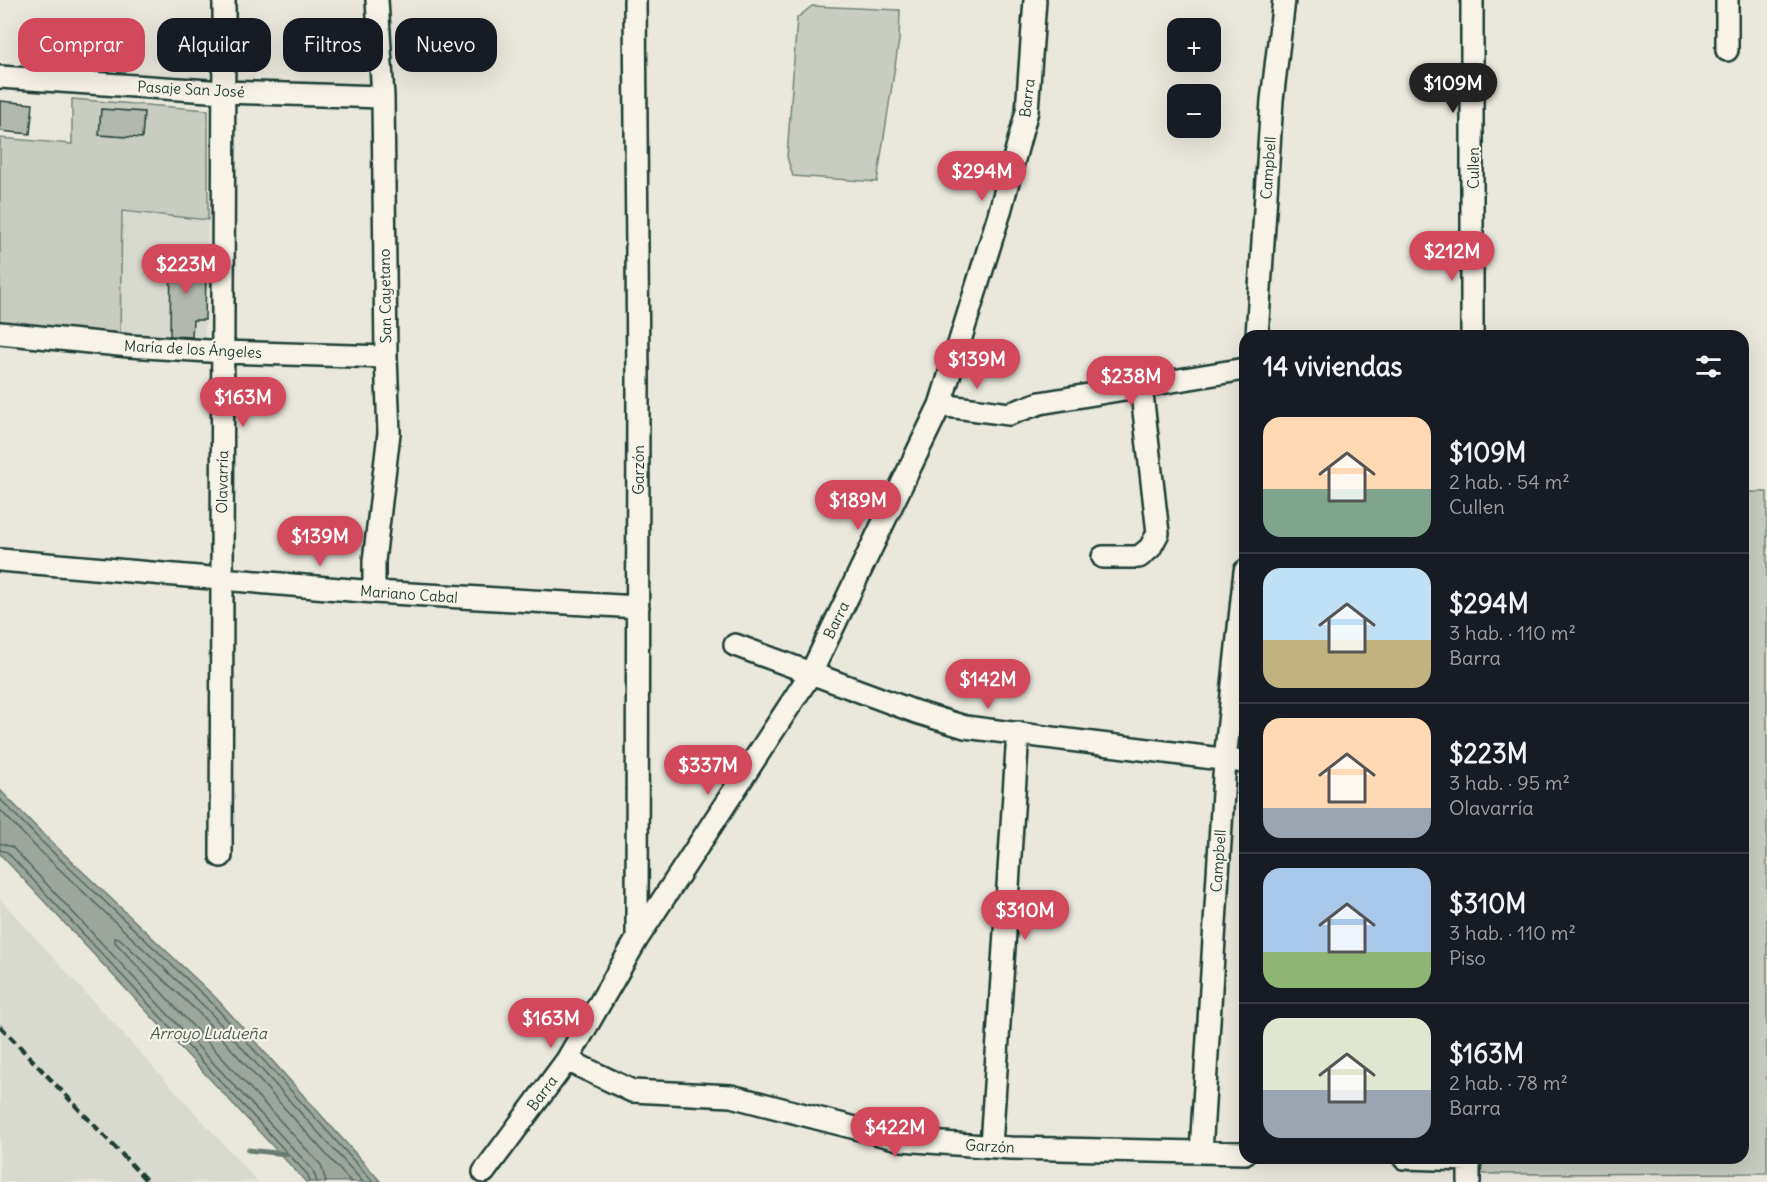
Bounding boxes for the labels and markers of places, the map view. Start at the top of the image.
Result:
pin: $109M [1411,63,1495,114]
pin: $294M [940,151,1024,202]
pin: $212M [1410,231,1494,282]
pin: $223M [144,244,228,295]
pin: $139M [935,339,1019,390]
pin: $238M [1089,356,1173,407]
pin: $163M [201,377,285,428]
pin: $189M [816,480,900,531]
pin: $139M [278,516,362,567]
pin: $142M [946,659,1030,710]
pin: $337M [666,745,750,796]
pin: $310M [983,890,1067,941]
pin: $163M [509,998,593,1049]
pin: $422M [853,1107,937,1158]

